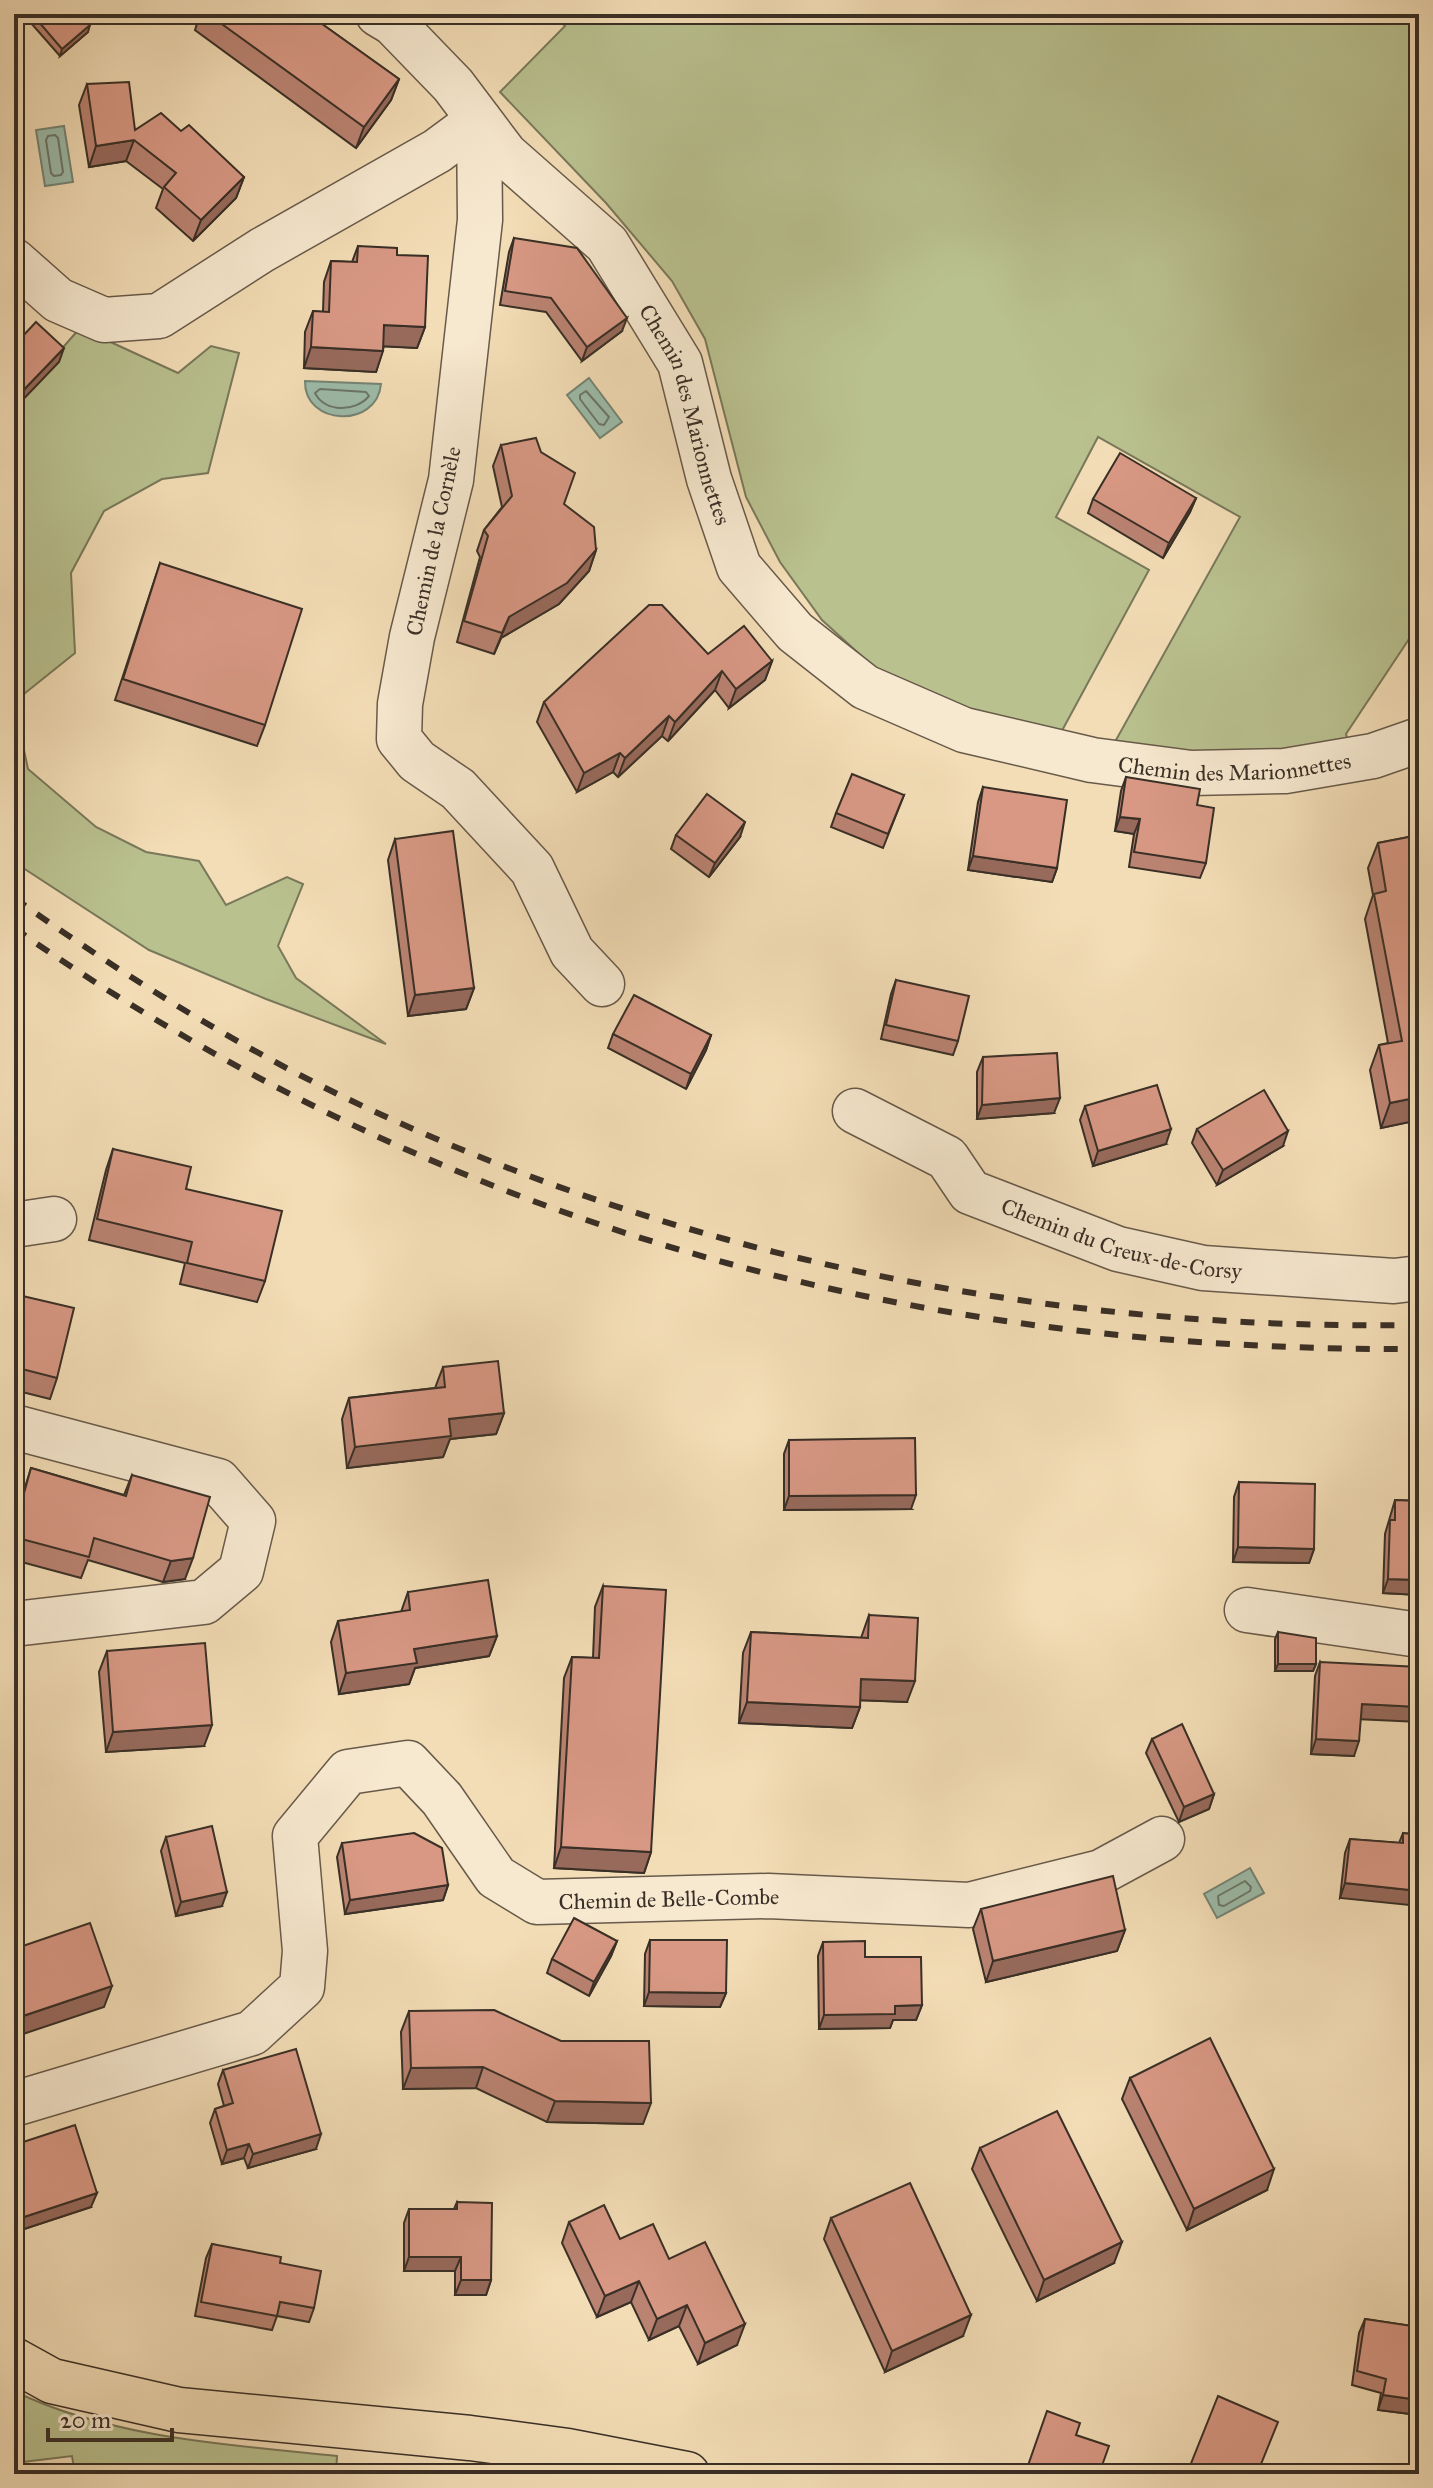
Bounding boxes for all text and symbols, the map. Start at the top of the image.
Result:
street label: Chemin des Marionnettes [633,299,737,528]
street label: Chemin de la Cornèle [400,444,467,638]
street label: Chemin des Marionnettes [1116,747,1353,787]
street label: Chemin du Creux-de-Corsy [997,1192,1243,1285]
street label: Chemin de Belle-Combe [558,1883,780,1915]
scale bar [48,2392,172,2442]
text: 20 m [60,2405,111,2435]

